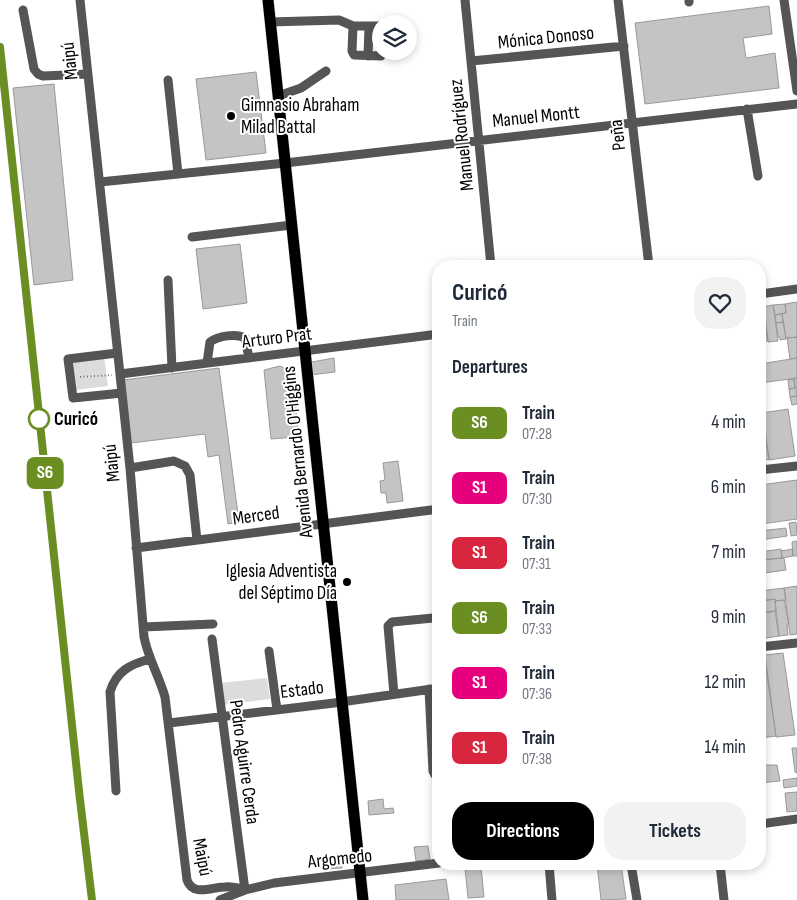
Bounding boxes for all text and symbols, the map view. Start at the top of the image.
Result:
map controls [372,15,417,60]
button: layers [372,15,417,60]
street label: Mónica Donoso [497,22,595,54]
street label: Maipú [57,41,83,81]
street label: Manuel Rodríguez [445,78,479,192]
place label: Gimnasio Abraham Milad Battal [241,94,359,139]
street label: Manuel Montt [491,101,581,133]
marker: Gimnasio Abraham Milad Battal [225,110,237,122]
street label: Peña [605,118,631,152]
button: heart [694,277,746,329]
text: Curicó [452,278,508,307]
text: Train [452,312,478,331]
street label: Arturo Prat [240,322,313,354]
text: Departures [452,356,528,379]
street label: Avenida Bernardo O'Higgins [278,365,319,540]
text: Train [522,402,555,425]
marker: Curicó [28,408,50,430]
place label: Curicó [54,408,98,431]
text: 4 min [711,411,746,434]
text: S6 [471,412,488,433]
text: 07:28 [522,425,552,444]
street label: Maipú [99,443,125,483]
line badge: S6 [22,457,68,489]
text: S6 [37,462,53,483]
text: Train [522,467,555,490]
text: 6 min [711,476,746,499]
text: S1 [472,477,487,498]
text: 07:30 [522,490,552,509]
street label: Merced [231,501,281,531]
text: Train [522,532,555,555]
text: 7 min [712,541,746,564]
text: S1 [472,542,487,563]
text: 07:31 [522,555,551,574]
place label: Iglesia Adventista del Séptimo Día [226,560,337,605]
marker: Iglesia Adventista del Séptimo Día [341,576,353,588]
text: Train [522,597,555,620]
text: 9 min [711,606,746,629]
text: S6 [471,607,488,628]
text: 07:33 [522,620,552,639]
text: Train [522,662,555,685]
text: 12 min [704,671,746,694]
text: S1 [472,672,487,693]
street label: Estado [279,676,325,704]
text: 07:36 [522,685,552,704]
street label: Pedro Aguirre Cerda [224,698,264,826]
text: Train [522,727,555,750]
text: 14 min [705,736,746,759]
text: S1 [472,737,487,758]
text: 07:38 [522,750,552,769]
button: Directions [452,802,594,860]
button: Tickets [604,802,746,860]
street label: Maipú [187,836,217,878]
street label: Argomedo [306,844,373,874]

